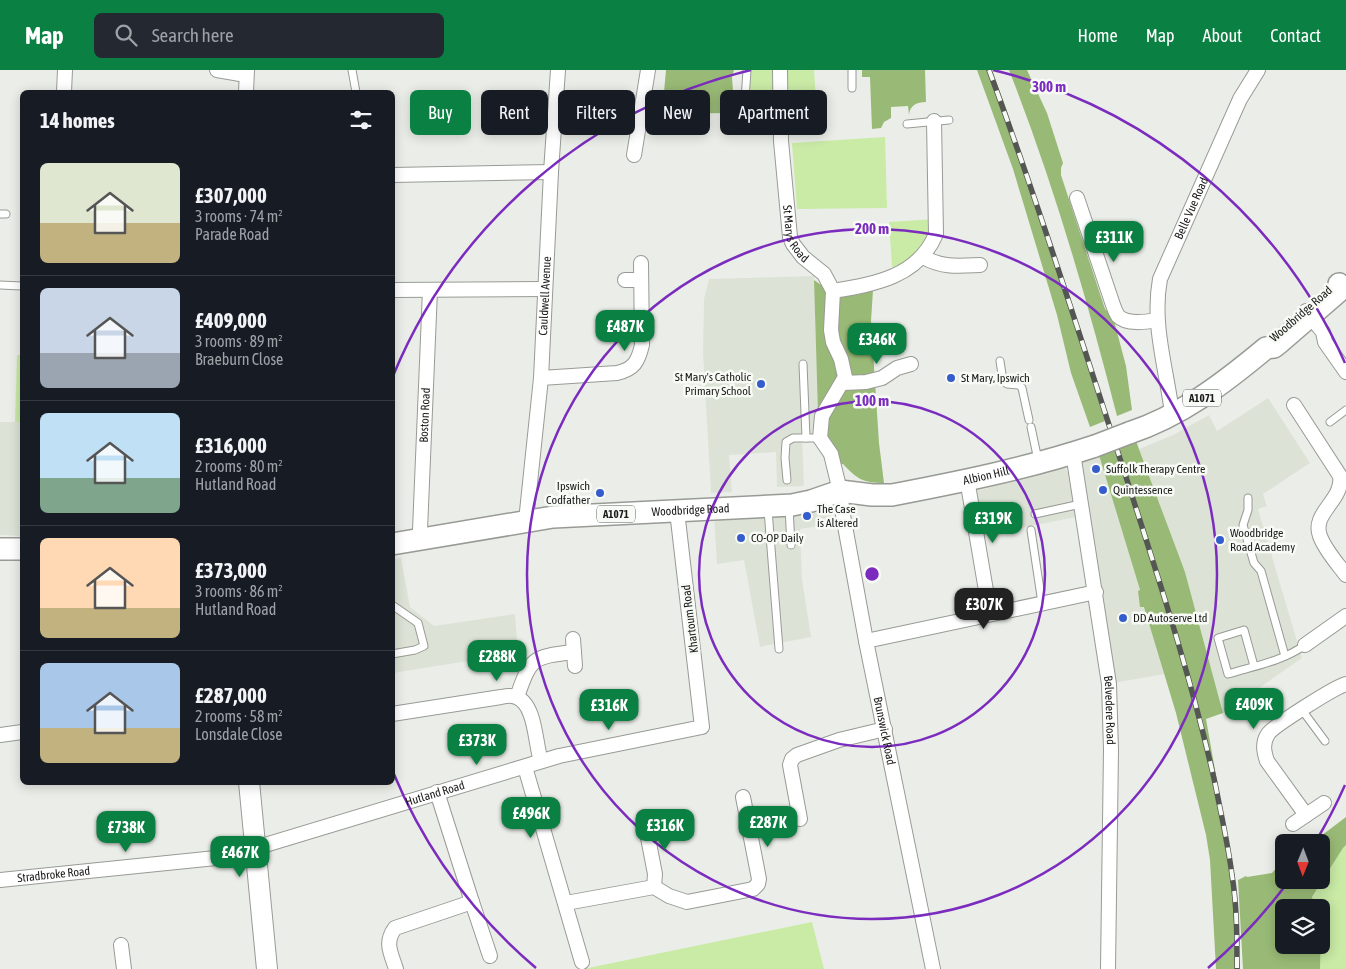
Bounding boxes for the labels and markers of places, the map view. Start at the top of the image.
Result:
pin: £311K [1079,220,1149,263]
pin: £487K [590,310,660,352]
pin: £346K [842,322,912,365]
place label: St Mary's Catholic Primary School [675,370,752,398]
place label: St Mary, Ipswich [961,371,1030,385]
marker: St Mary, Ipswich [945,372,957,384]
marker: St Mary's Catholic Primary School [755,378,767,390]
place label: Suffolk Therapy Centre [1106,462,1206,476]
marker: Suffolk Therapy Centre [1090,463,1102,475]
place label: Ipswich Codfather [546,479,590,507]
place label: Quintessence [1113,483,1173,497]
marker: Quintessence [1097,484,1109,496]
marker: Ipswich Codfather [594,487,606,499]
place label: The Case is Altered [817,502,858,530]
pin: £319K [958,502,1028,544]
marker: The Case is Altered [801,510,813,522]
place label: Woodbridge Road Academy [1230,526,1295,554]
place label: CO-OP Daily [751,531,804,545]
marker: CO-OP Daily [735,532,747,544]
marker: Woodbridge Road Academy [1214,534,1226,546]
centre of rings [863,565,881,583]
pin: £307K [949,588,1019,630]
place label: DD Autoserve Ltd [1133,611,1208,625]
marker: DD Autoserve Ltd [1117,612,1129,624]
pin: £288K [462,640,532,682]
pin: £316K [574,688,644,731]
pin: £409K [1219,688,1289,730]
pin: £373K [442,724,512,766]
pin: £496K [496,796,566,839]
pin: £287K [733,806,803,848]
pin: £316K [630,808,700,851]
pin: £738K [91,810,161,853]
pin: £467K [205,836,275,878]

